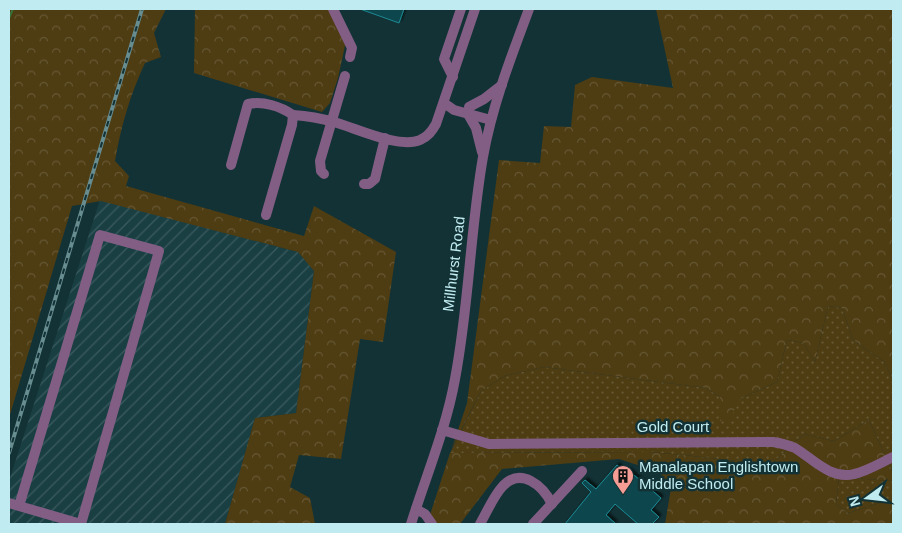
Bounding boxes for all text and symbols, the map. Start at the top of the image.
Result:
street label: Millhurst Road [439,215,468,313]
street label: Gold Court [637,418,710,435]
place label: Manalapan Englishtown Middle School [639,458,798,492]
building icon: Manalapan Englishtown Middle School [611,464,635,495]
north arrow [842,473,892,523]
text: N [845,494,863,508]

